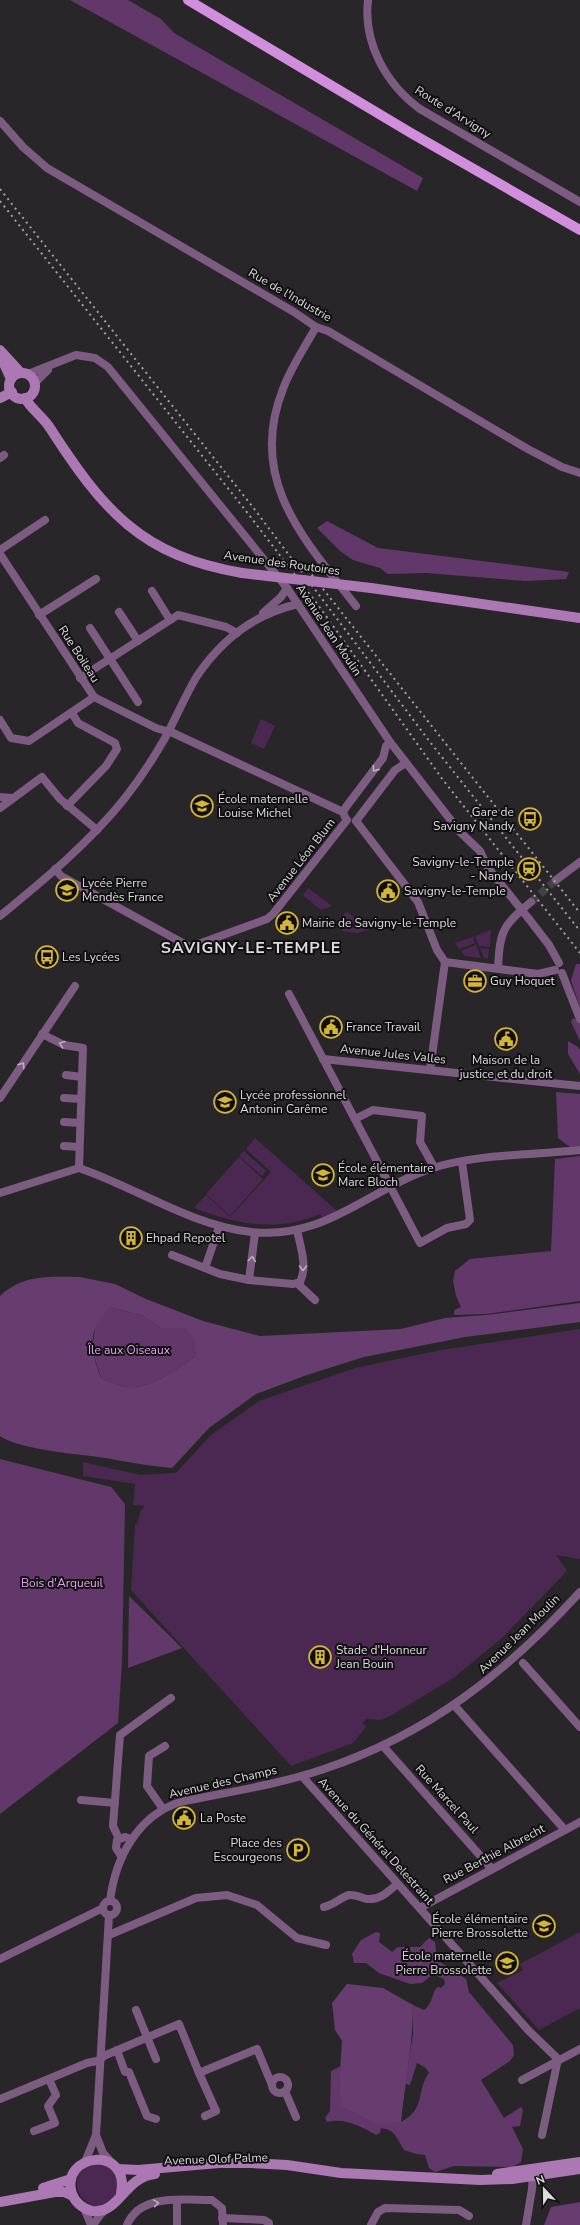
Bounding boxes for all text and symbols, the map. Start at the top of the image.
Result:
street label: Route d'Arvigny [412,82,495,142]
street label: Rue de l'Industrie [246,265,334,325]
street label: Avenue des Routoires [223,547,341,579]
street label: Avenue Jean Moulin [292,581,366,679]
street label: Rue Boileau [55,622,103,686]
one-way arrow [372,765,380,772]
place label: École maternelle Louise Michel [218,791,308,821]
school or university icon: École maternelle Louise Michel [189,793,215,819]
place label: Gare de Savigny Nandy [433,804,515,834]
bus stop icon: Gare de Savigny Nandy [517,806,543,832]
street label: Avenue Léon Blum [263,815,339,905]
place label: Savigny-le-Temple - Nandy [412,854,515,884]
station icon: Savigny-le-Temple - Nandy [516,856,542,882]
place label: Lycée Pierre Mendès France [82,875,163,905]
school or university icon: Lycée Pierre Mendès France [54,877,80,903]
public building icon: Savigny-le-Temple [375,878,401,904]
place label: Savigny-le-Temple [404,883,506,899]
public building icon: Mairie de Savigny-le-Temple [274,910,300,936]
place label: Mairie de Savigny-le-Temple [302,915,456,931]
district label: SAVIGNY-LE-TEMPLE [161,937,341,959]
bus stop icon: Les Lycées [34,944,60,970]
place label: Les Lycées [62,949,120,965]
office icon: Guy Hoquet [462,968,488,994]
place label: Guy Hoquet [490,973,556,989]
public building icon: France Travail [318,1014,344,1040]
place label: France Travail [346,1019,421,1035]
public building icon: Maison de la justice et du droit [493,1026,519,1052]
one-way arrow [59,1040,66,1048]
street label: Avenue Jules Valles [339,1040,447,1068]
place label: Maison de la justice et du droit [459,1052,553,1082]
one-way arrow [17,1062,25,1069]
place label: Lycée professionnel Antonin Carême [240,1087,346,1117]
school or university icon: Lycée professionnel Antonin Carême [212,1089,238,1115]
place label: École élémentaire Marc Bloch [338,1160,434,1190]
school or university icon: École élémentaire Marc Bloch [310,1162,336,1188]
building icon: Ehpad Repotel [118,1225,144,1251]
place label: Ehpad Repotel [146,1230,226,1246]
one-way arrow [247,1256,256,1262]
one-way arrow [299,1265,307,1271]
park label: Île aux Oiseaux [87,1342,171,1358]
park label: Bois d'Arqueuil [21,1575,104,1591]
street label: Avenue Jean Moulin [475,1591,563,1677]
place label: Stade d'Honneur Jean Bouin [335,1642,428,1672]
building icon: Stade d'Honneur Jean Bouin [307,1644,333,1670]
street label: Rue Marcel Paul [412,1761,483,1837]
street label: Avenue des Champs [167,1762,279,1802]
street label: Avenue du Général Delestraint [315,1774,438,1909]
public building icon: La Poste [171,1805,197,1831]
place label: La Poste [200,1810,246,1826]
street label: Rue Berthie Albrecht [440,1820,548,1888]
place label: Place des Escourgeons [214,1835,282,1865]
parking icon: Place des Escourgeons [285,1837,311,1863]
place label: École élémentaire Pierre Brossolette [432,1911,528,1941]
school or university icon: École élémentaire Pierre Brossolette [531,1913,557,1939]
place label: École maternelle Pierre Brossolette [396,1948,492,1978]
school or university icon: École maternelle Pierre Brossolette [494,1950,520,1976]
street label: Avenue Olof Palme [164,2149,268,2169]
north arrow [524,2169,564,2209]
text: N [534,2172,547,2189]
one-way arrow [153,2199,159,2208]

